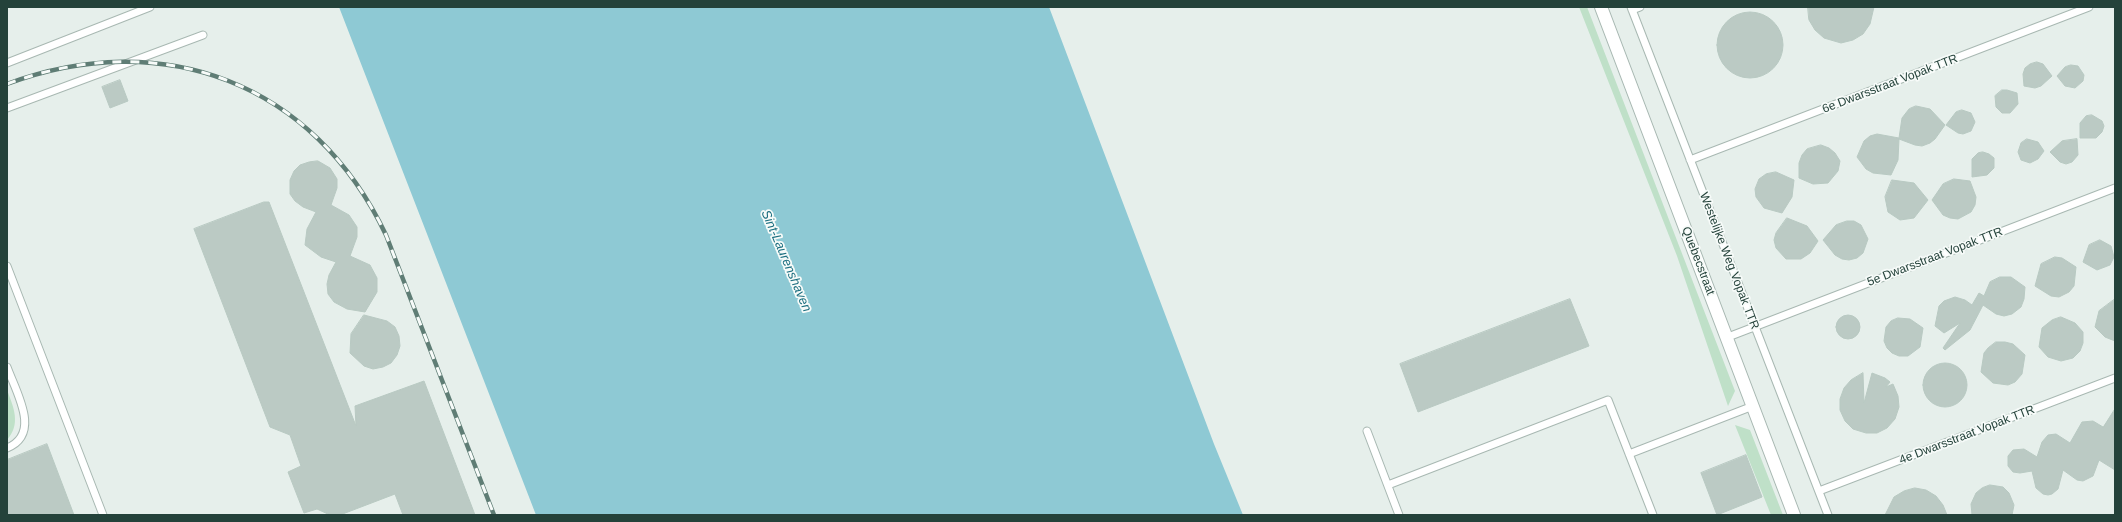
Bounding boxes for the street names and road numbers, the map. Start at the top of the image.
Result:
street label: 6e Dwarsstraat Vopak TTR [1820,51,1960,117]
street label: Westelijke Weg Vopak TTR [1696,190,1762,332]
street label: 5e Dwarsstraat Vopak TTR [1865,224,2005,290]
street label: Quebecstraat [1678,225,1718,297]
street label: 4e Dwarsstraat Vopak TTR [1897,402,2037,468]

